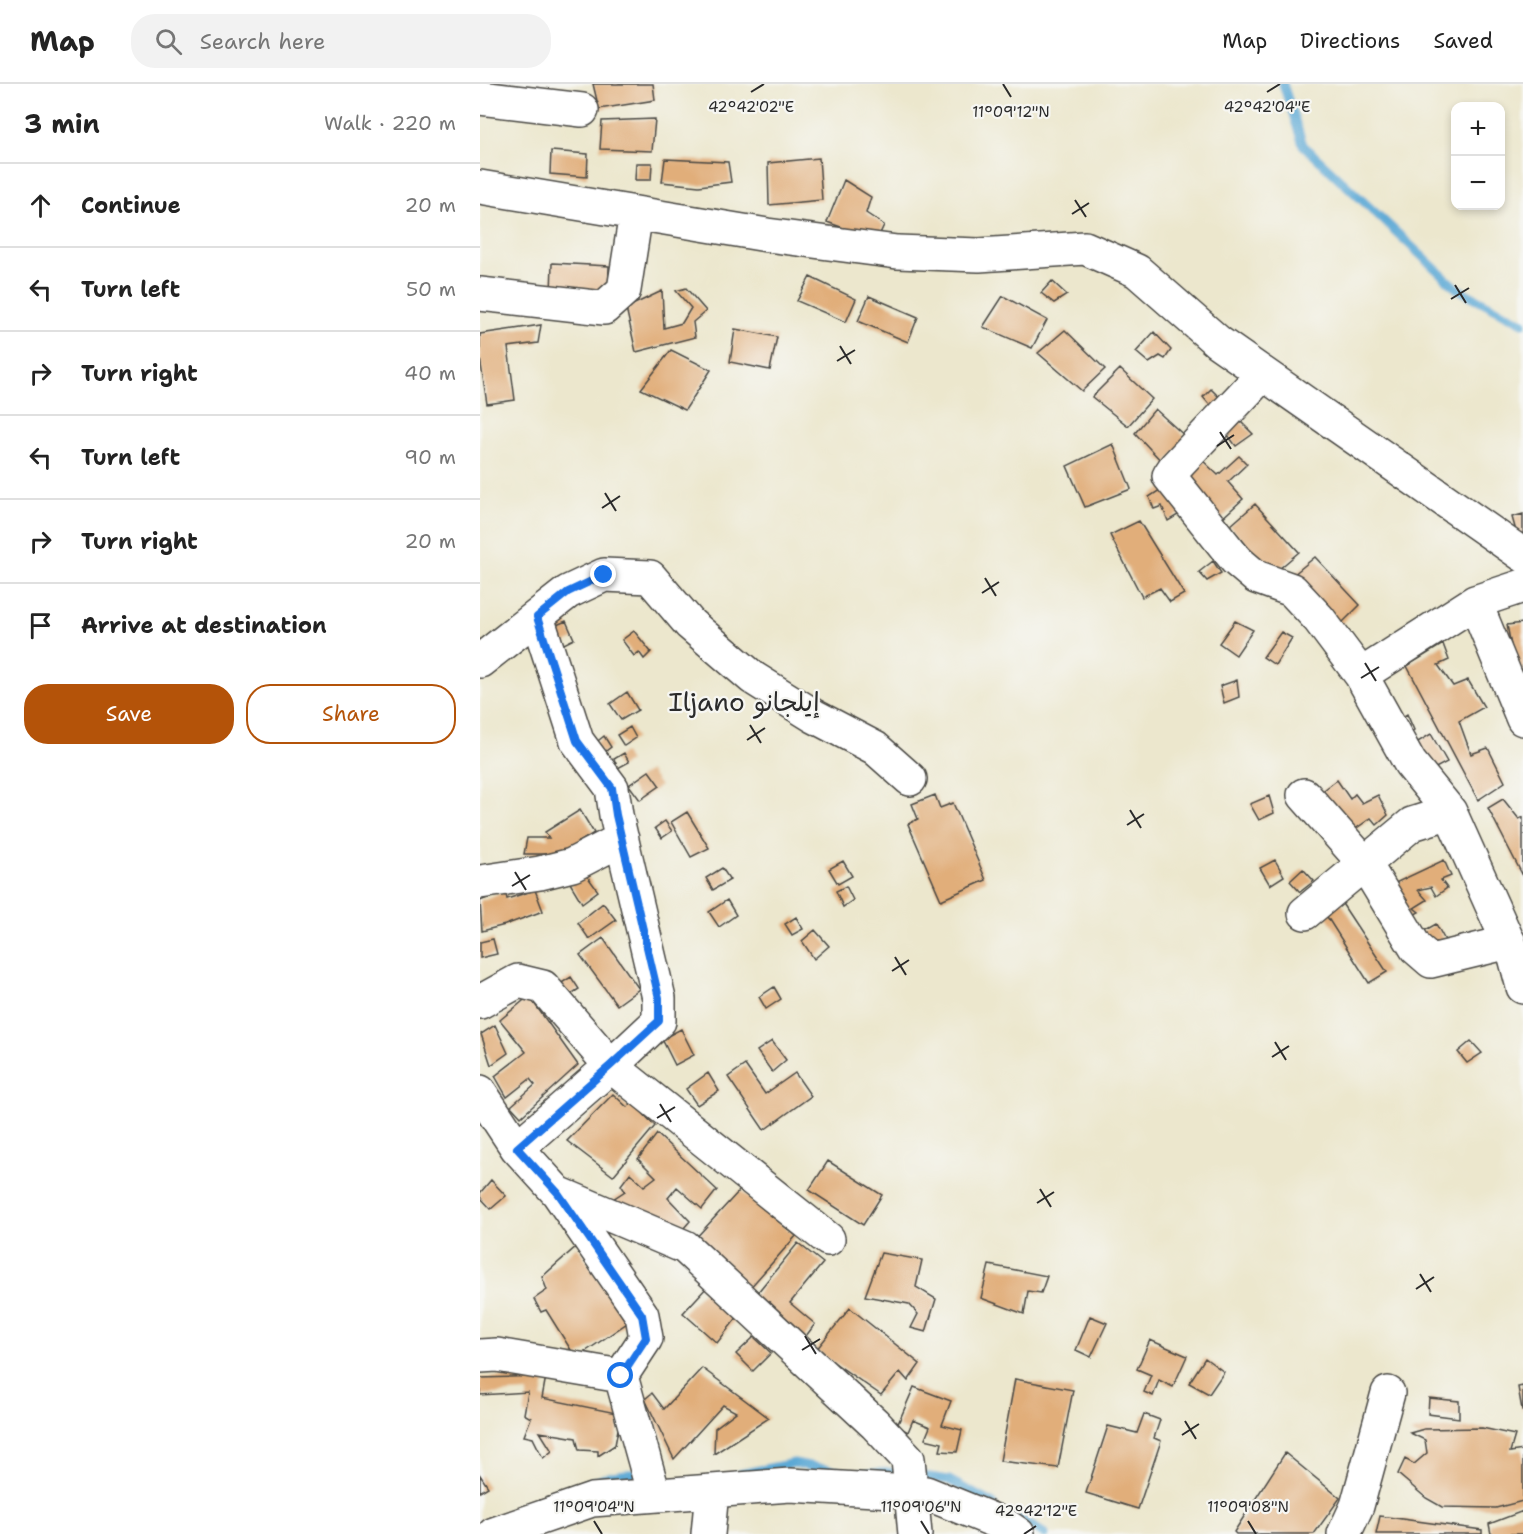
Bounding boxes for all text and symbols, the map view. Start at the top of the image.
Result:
search box [131,14,551,68]
text: Map [30,22,95,60]
icon: search [152,25,185,58]
text: Search here [200,27,325,56]
text: Map [1222,27,1267,55]
text: Directions [1300,27,1400,55]
text: Saved [1433,27,1493,55]
text: 42°42'02"E [708,97,794,117]
text: 42°42'04"E [1224,97,1310,117]
text: 11°09'12"N [972,102,1050,122]
map controls [1451,102,1505,210]
button: + [1451,102,1505,156]
text: 3 min [24,106,100,141]
text: Walk · 220 m [324,110,456,136]
button: − [1451,156,1505,210]
icon: ahead [24,189,57,222]
text: Continue [81,191,181,220]
text: 20 m [405,192,456,218]
icon: left [24,273,57,306]
text: Turn left [81,275,180,304]
text: 50 m [406,276,456,302]
icon: right [24,357,57,390]
text: Turn right [81,359,198,388]
text: 40 m [404,360,456,386]
icon: left [24,441,57,474]
text: Turn left [81,443,180,472]
text: 90 m [404,444,456,470]
icon: right [24,525,57,558]
text: Turn right [81,527,198,556]
text: 20 m [405,528,456,554]
route end [590,561,616,587]
icon: arrive [24,609,57,642]
text: Arrive at destination [81,611,327,640]
button: Save [24,684,234,744]
button: Share [246,684,456,744]
district label: Iljano إيلجانو [668,684,820,719]
route start [607,1362,633,1388]
text: 11°09'04"N [553,1497,635,1517]
text: 11°09'06"N [881,1497,961,1517]
text: 11°09'08"N [1207,1497,1289,1517]
text: 42°42'12"E [995,1501,1077,1521]

